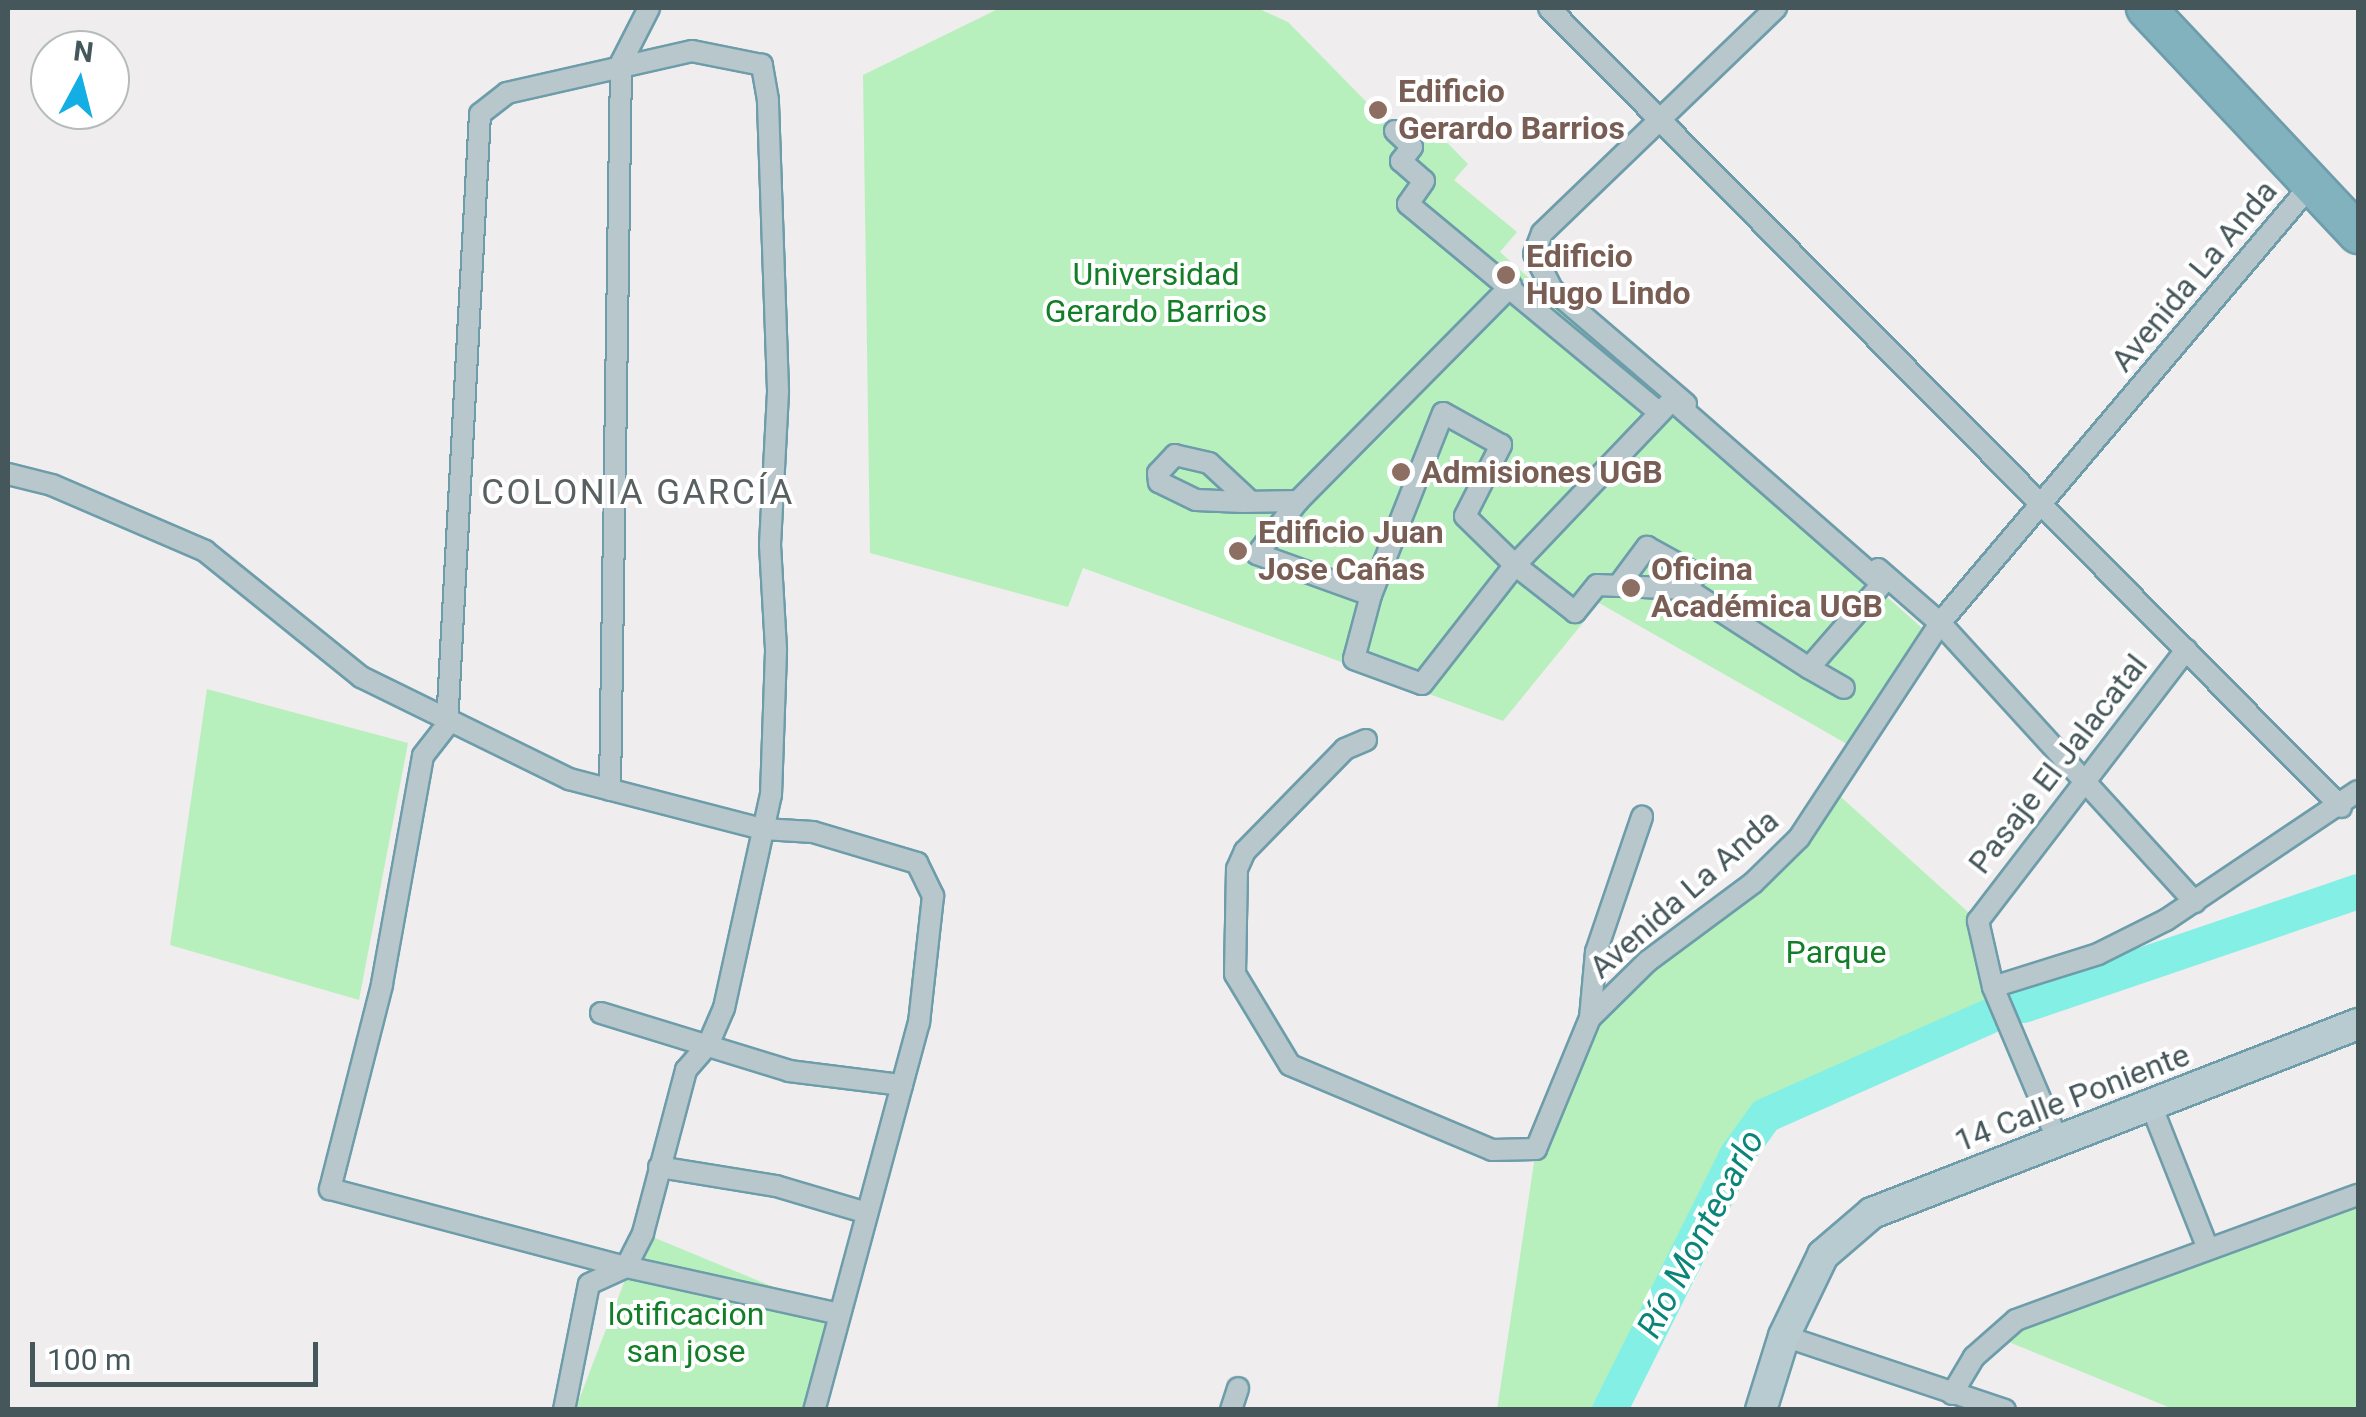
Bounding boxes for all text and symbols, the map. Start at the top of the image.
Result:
north arrow [30,30,130,130]
text: N [72,34,95,69]
place label: Edificio Gerardo Barrios [1398,73,1625,148]
marker: Edificio Gerardo Barrios [1367,99,1389,121]
street label: Avenida La Anda [2103,173,2285,379]
place label: Edificio Hugo Lindo [1526,238,1691,313]
park label: Universidad Gerardo Barrios [1045,256,1267,331]
marker: Edificio Hugo Lindo [1495,264,1517,286]
place label: Admisiones UGB [1421,453,1663,491]
marker: Admisiones UGB [1390,461,1412,483]
district label: COLONIA GARCÍA [481,472,795,514]
place label: Edificio Juan Jose Cañas [1258,514,1444,589]
marker: Edificio Juan Jose Cañas [1227,540,1249,562]
place label: Oficina Académica UGB [1651,551,1883,626]
marker: Oficina Académica UGB [1620,577,1642,599]
street label: Pasaje El Jalacatal [1960,647,2156,881]
street label: Avenida La Anda [1582,802,1786,986]
park label: Parque [1786,933,1886,971]
street label: 14 Calle Poniente [1949,1036,2195,1160]
water label: Río Montecarlo [1629,1123,1773,1345]
park label: lotificacion san jose [608,1296,764,1371]
scale bar [35,1322,322,1384]
text: 100 m [47,1342,131,1377]

